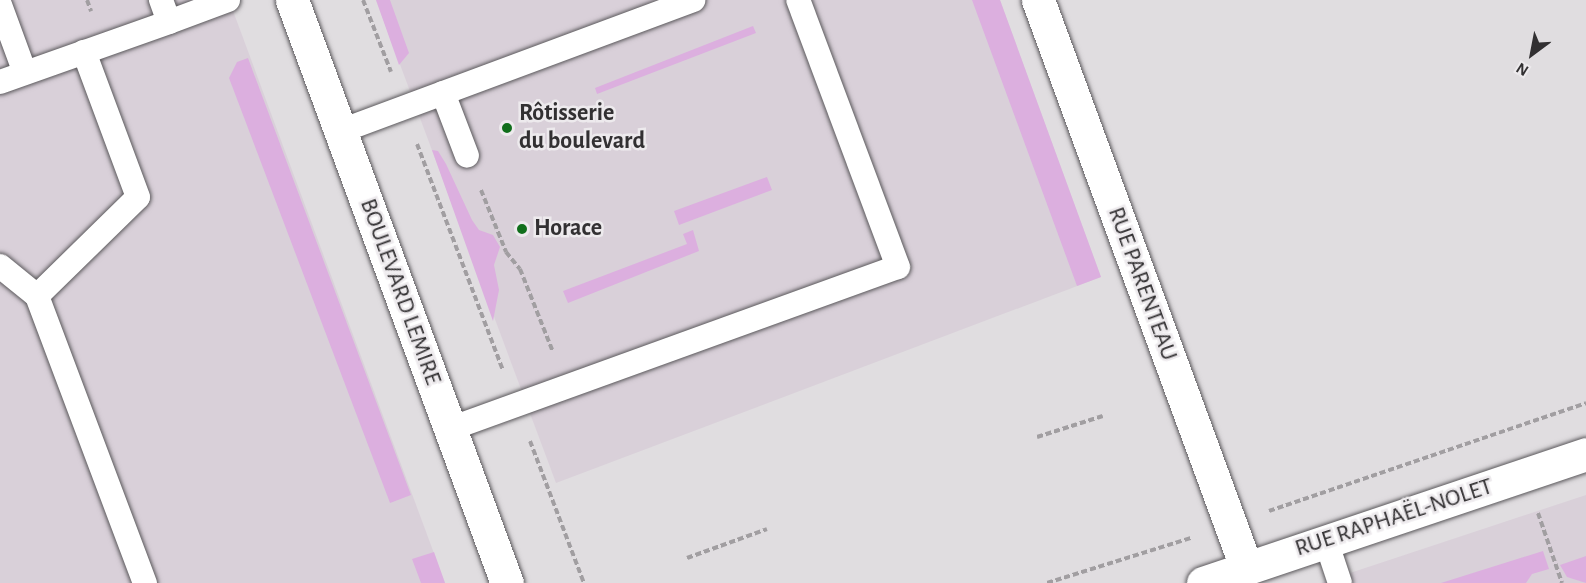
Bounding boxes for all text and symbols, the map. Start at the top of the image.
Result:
north arrow [1502,24,1562,84]
text: N [1514,60,1531,79]
place label: Rôtisserie du boulevard [519,100,645,156]
marker: Rôtisserie du boulevard [500,121,514,135]
street label: BOULEVARD LEMIRE [353,195,447,389]
street label: RUE PARENTEAU [1101,203,1183,365]
place label: Horace [534,215,602,243]
marker: Horace [515,222,529,236]
street label: RUE RAPHAËL-NOLET [1292,472,1496,564]

